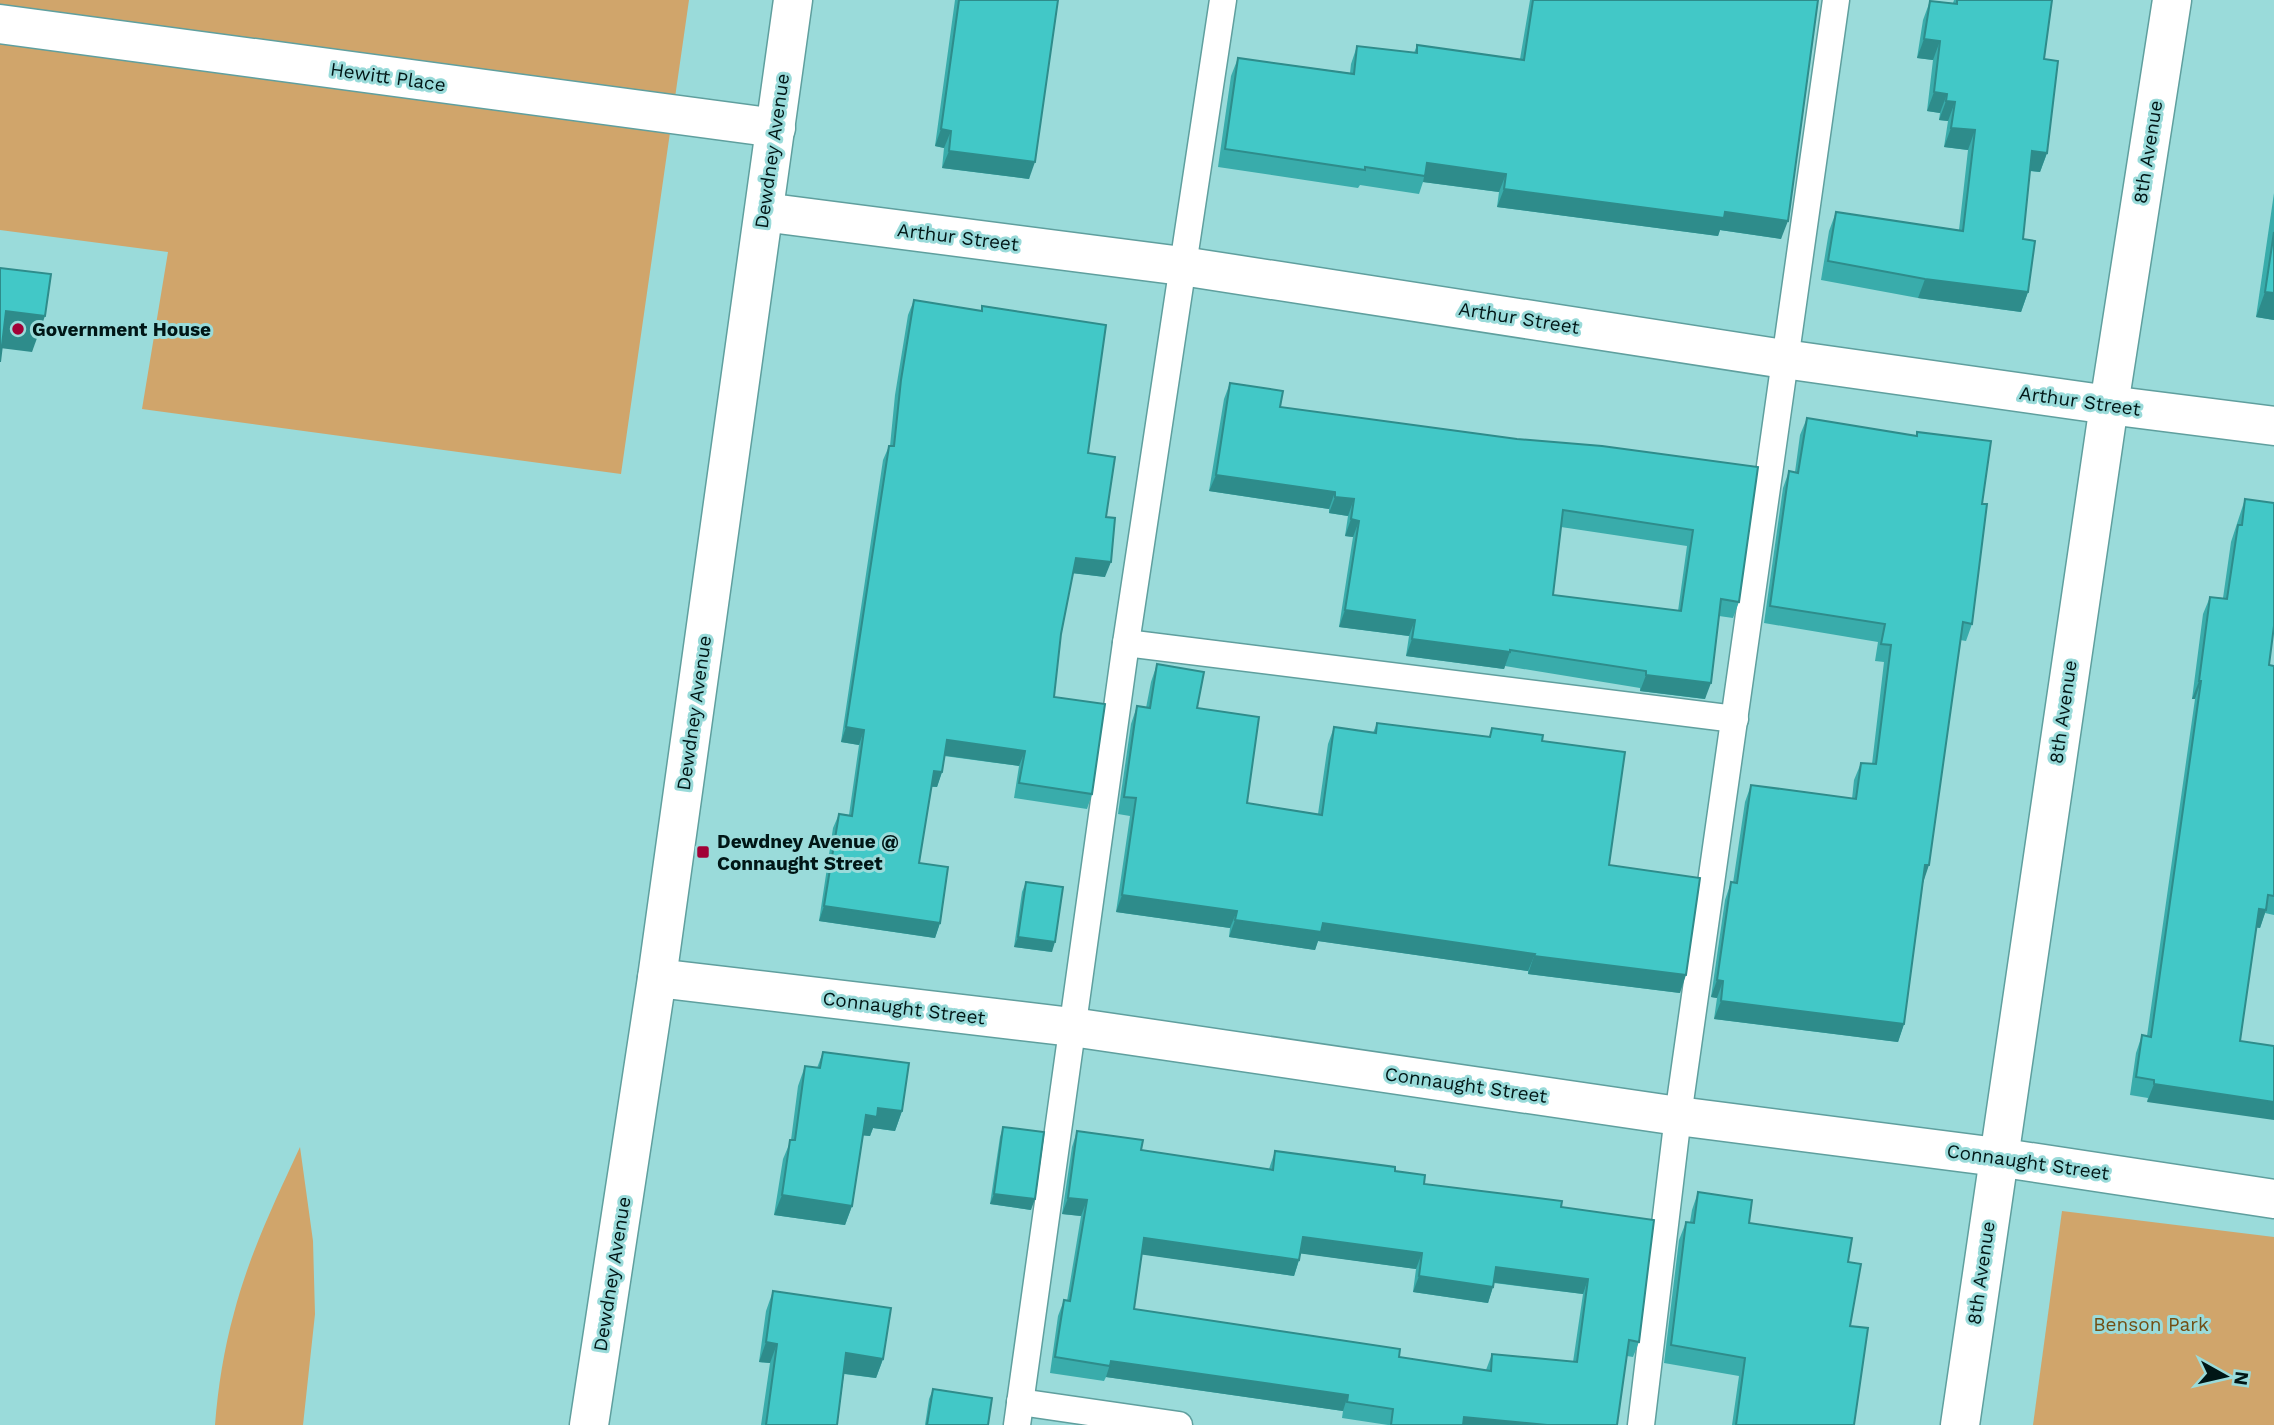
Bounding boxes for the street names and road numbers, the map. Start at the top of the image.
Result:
street label: Hewitt Place [329,58,447,96]
street label: Dewdney Avenue [750,72,794,230]
street label: 8th Avenue [2128,99,2168,205]
street label: Arthur Street [896,218,1020,256]
street label: Arthur Street [1457,297,1581,339]
street label: Arthur Street [2018,381,2142,421]
street label: Dewdney Avenue [672,634,716,792]
street label: 8th Avenue [2044,659,2082,765]
street label: Connaught Street [821,987,987,1029]
street label: Connaught Street [1383,1062,1549,1108]
street label: Connaught Street [1945,1139,2111,1185]
street label: Dewdney Avenue [588,1195,636,1353]
street label: 8th Avenue [1962,1220,2000,1326]

